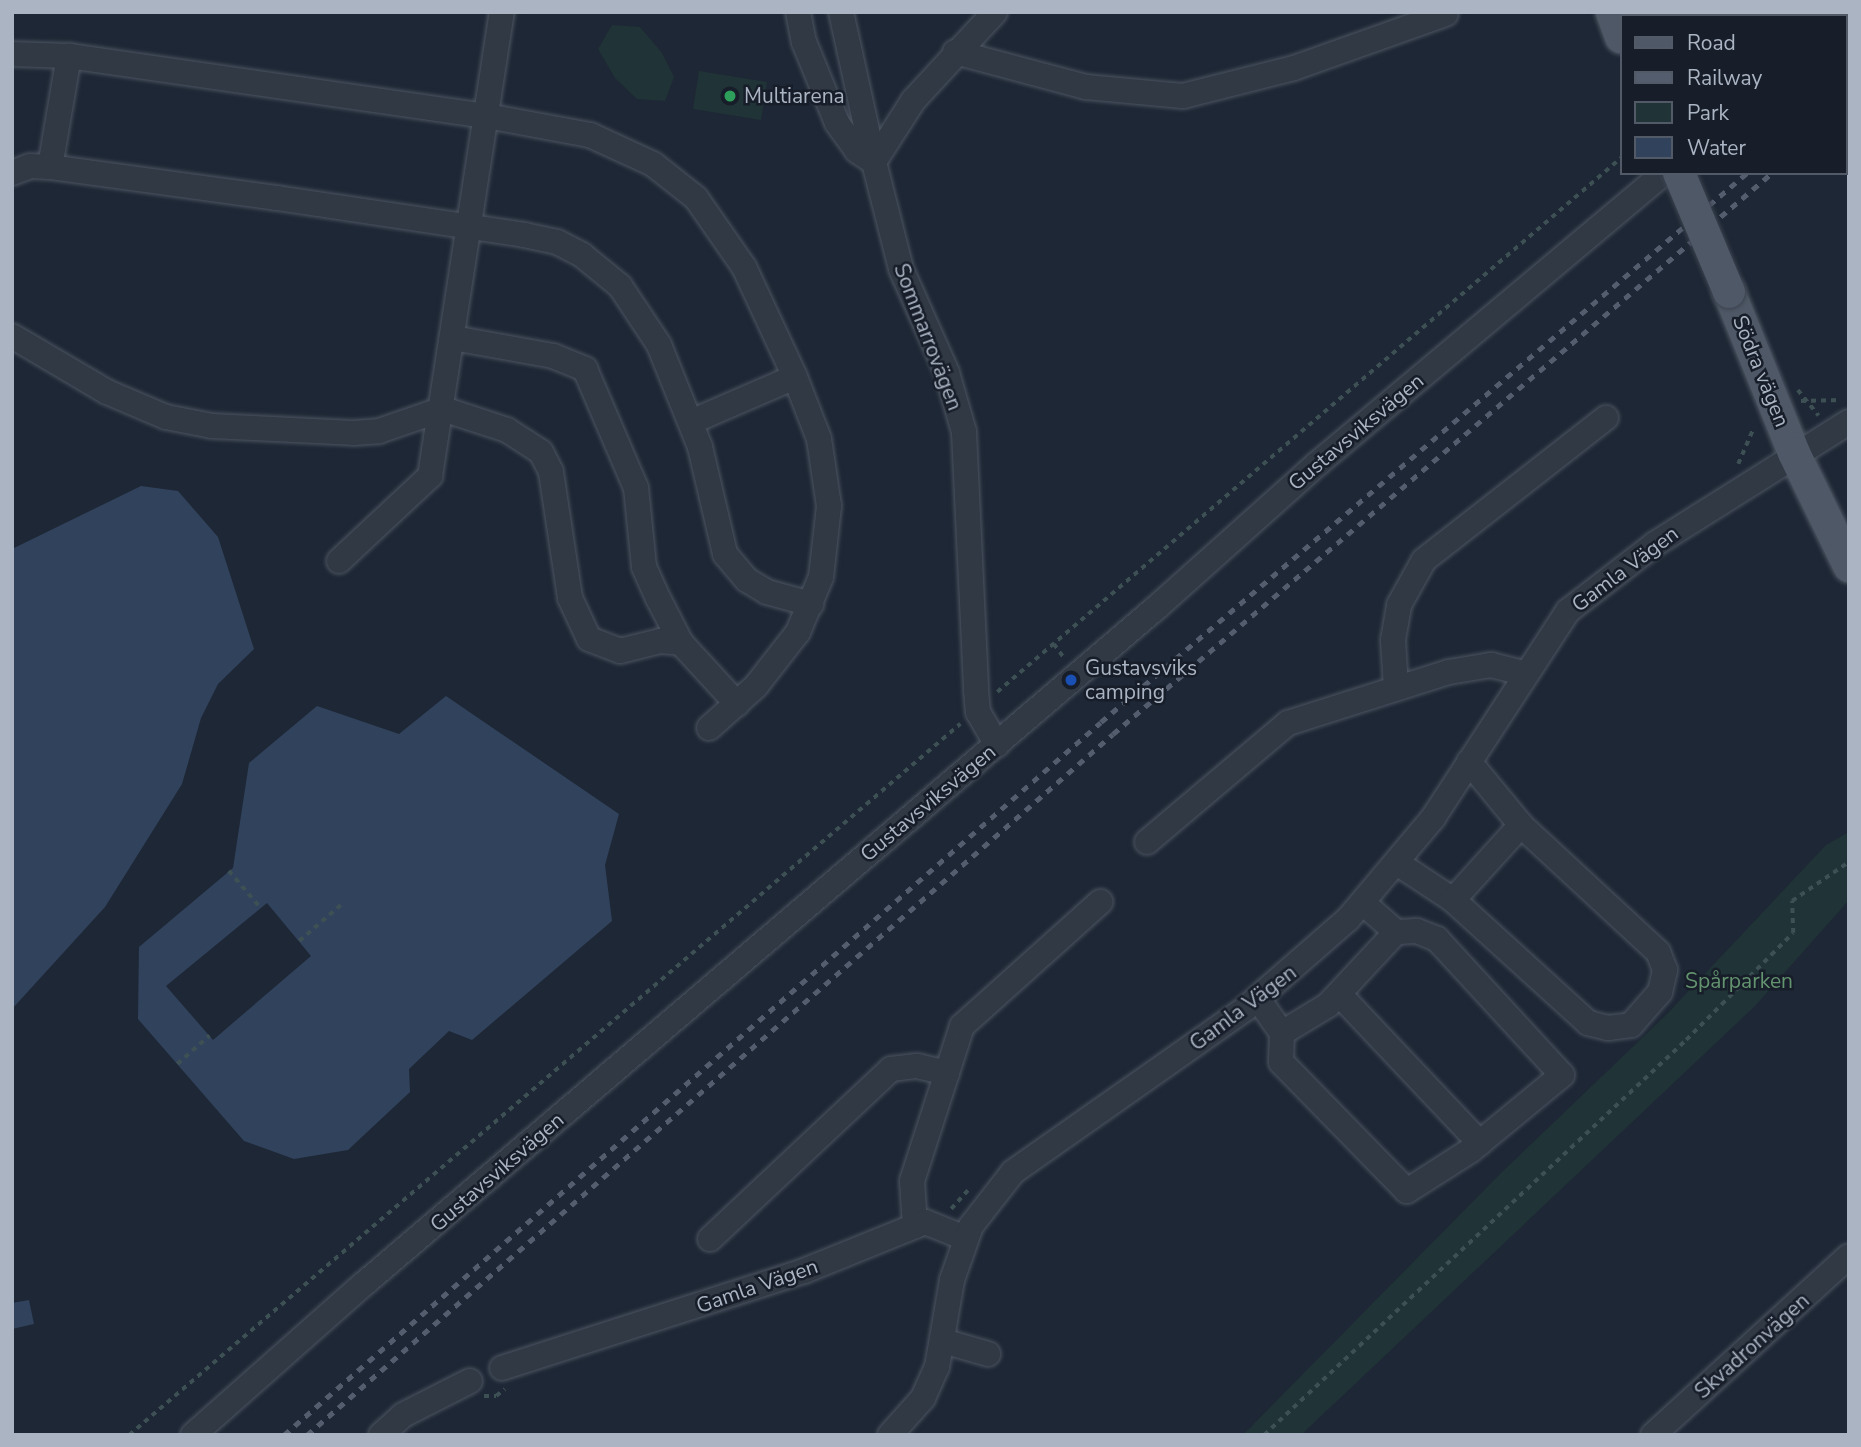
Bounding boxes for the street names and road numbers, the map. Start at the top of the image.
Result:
street label: Sommarrovägen [888,260,968,414]
street label: Södra vägen [1727,312,1795,430]
street label: Gustavsviksvägen [1283,368,1429,496]
street label: Gamla Vägen [1567,521,1683,617]
street label: Gustavsviksvägen [855,739,1001,867]
street label: Gamla Vägen [1185,960,1301,1056]
street label: Gustavsviksvägen [425,1107,569,1237]
street label: Gamla Vägen [693,1253,821,1319]
street label: Skvadronvägen [1690,1288,1814,1404]

